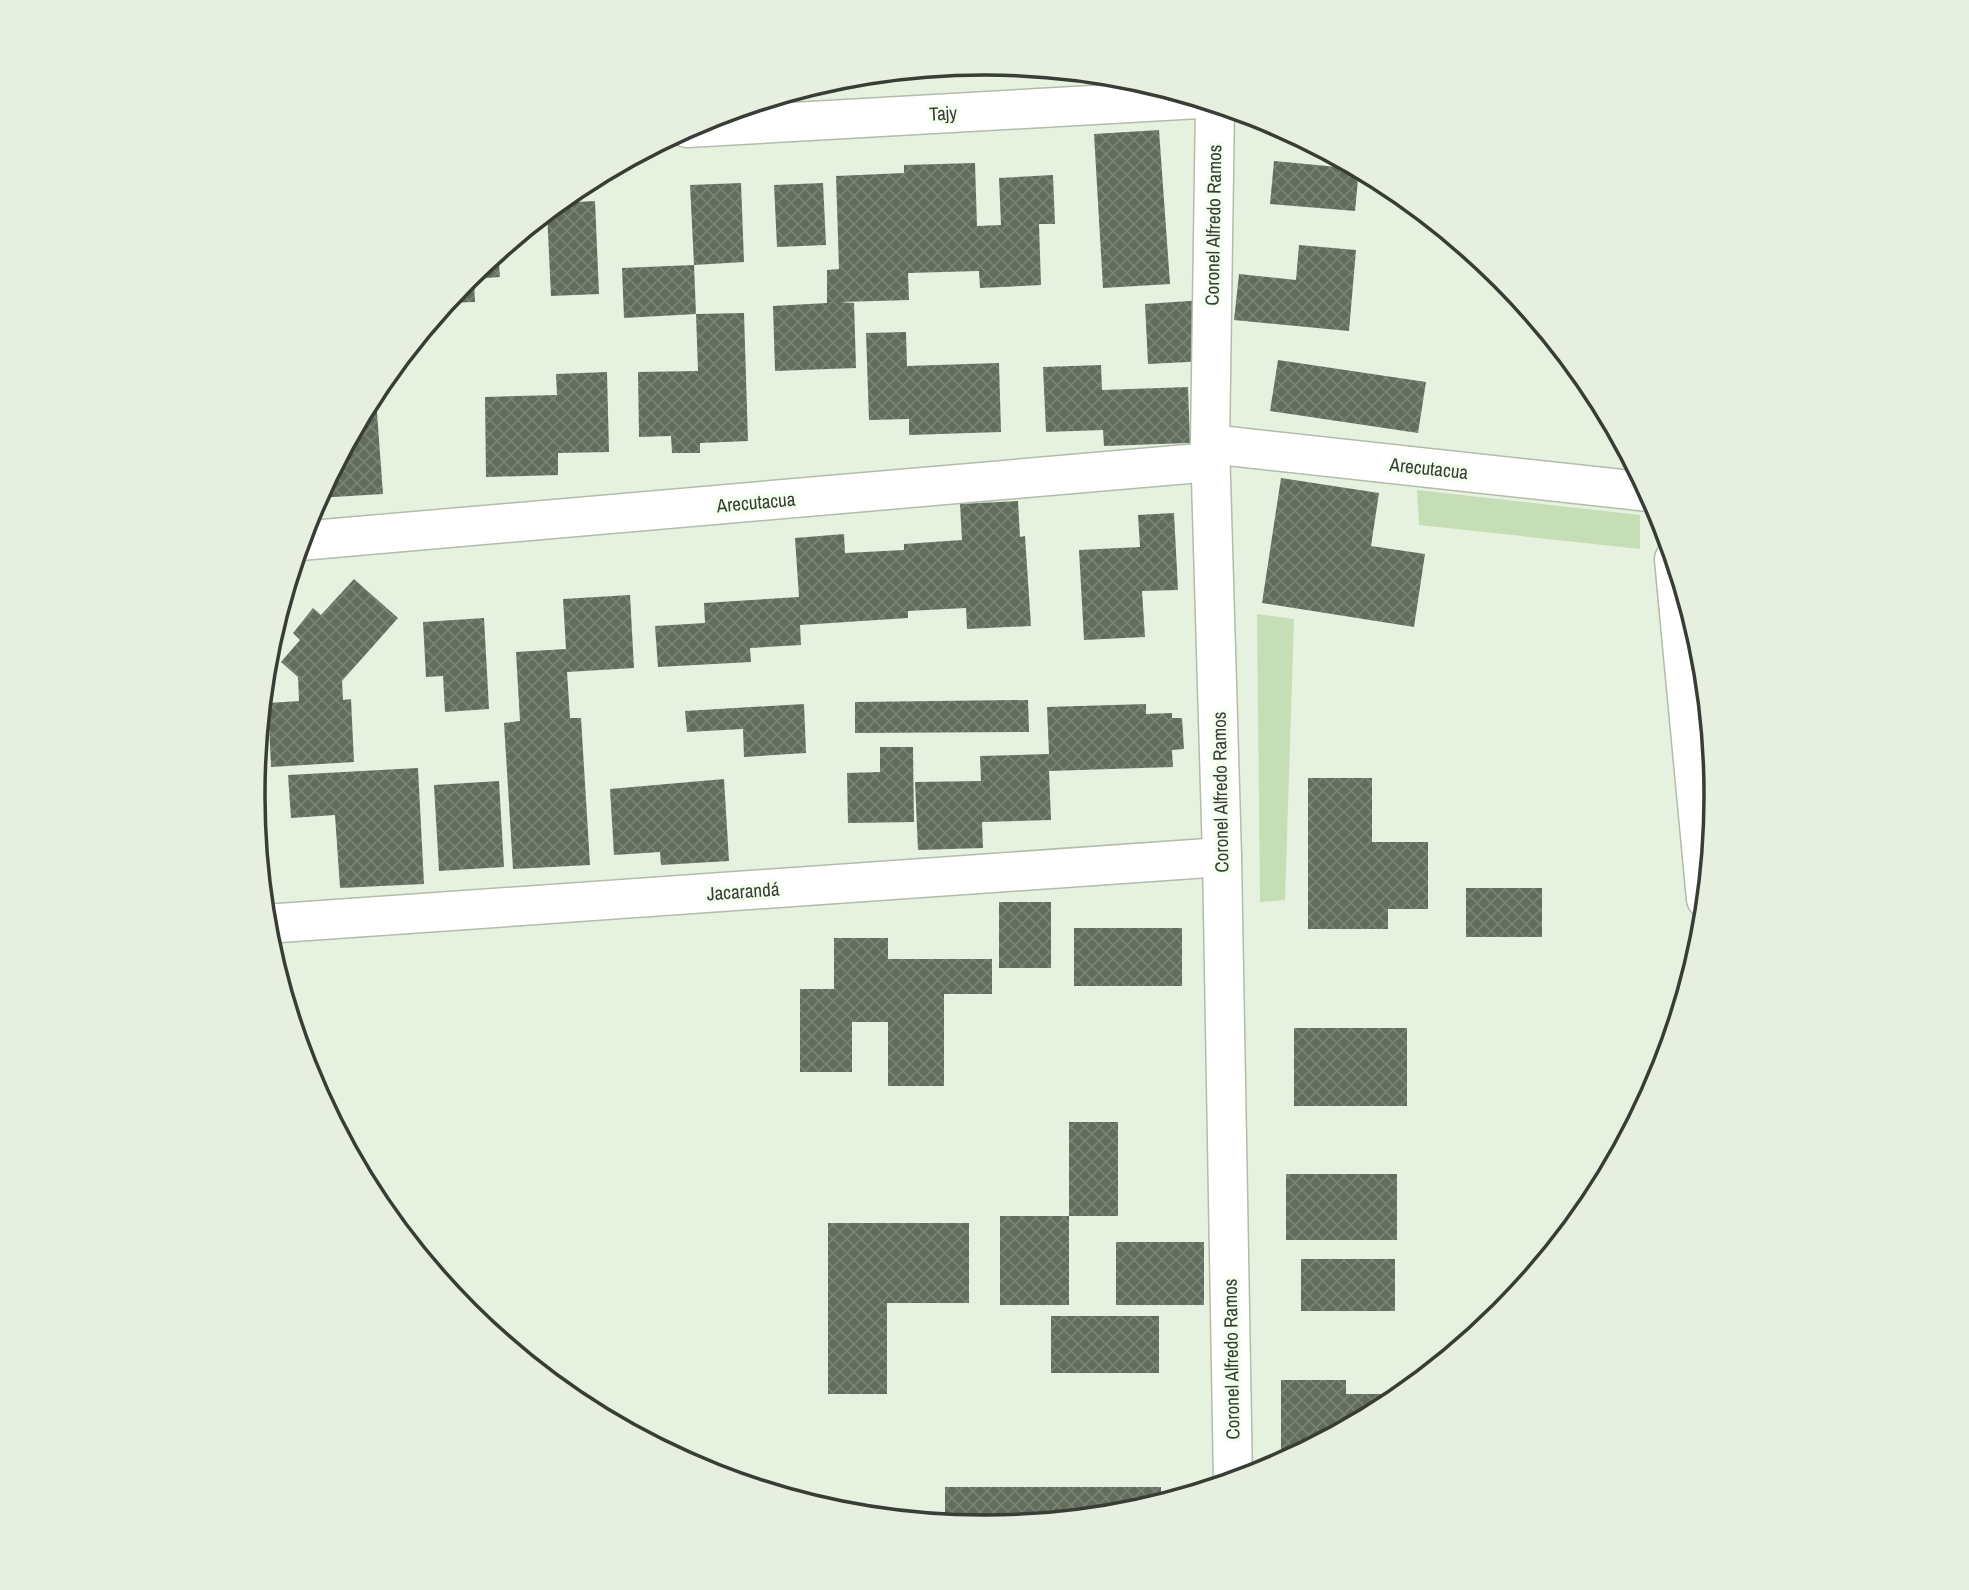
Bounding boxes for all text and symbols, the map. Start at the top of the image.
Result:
street label: Tajy [928,99,958,127]
street label: Coronel Alfredo Ramos [1199,144,1227,306]
street label: Arecutacua [1387,451,1470,485]
street label: Arecutacua [715,486,797,518]
street label: Coronel Alfredo Ramos [1206,711,1234,873]
street label: Jacarandá [706,875,781,907]
street label: Coronel Alfredo Ramos [1217,1278,1245,1440]

